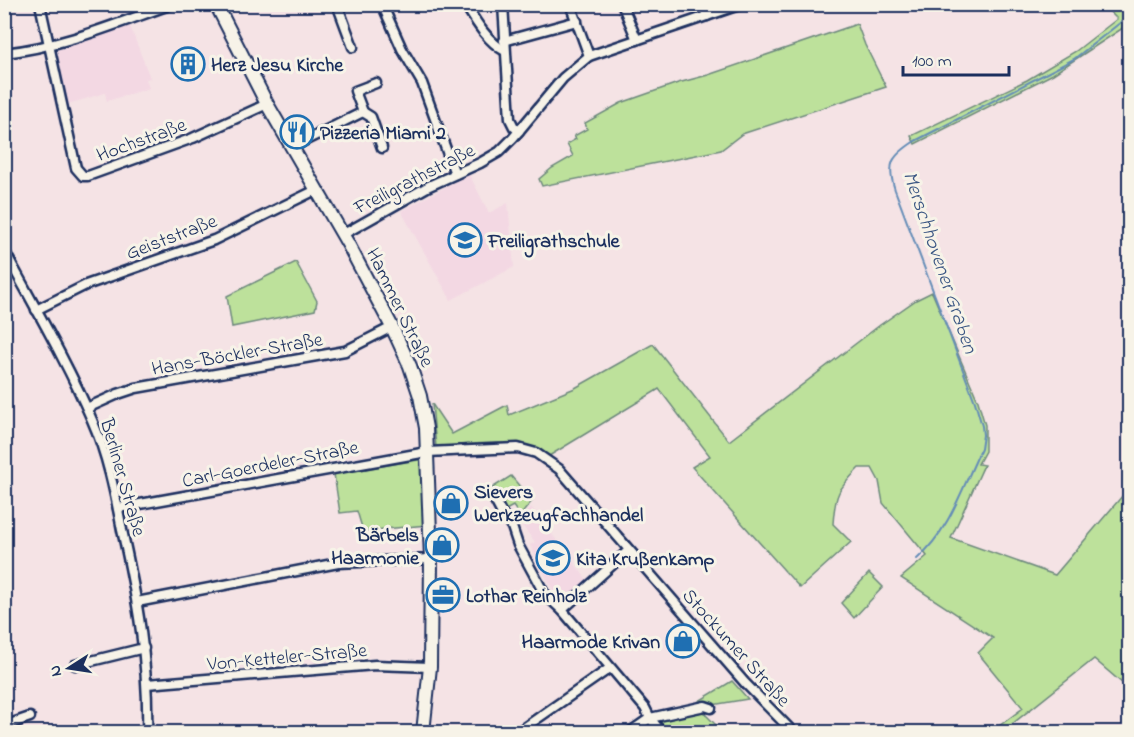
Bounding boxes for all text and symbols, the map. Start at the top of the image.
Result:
scale bar [903,39,1010,77]
building icon: Herz Jesu Kirche [170,46,206,82]
text: 100 m [912,49,952,75]
place label: Herz Jesu Kirche [211,52,344,81]
street label: Hochstraße [93,112,191,171]
restaurant icon: Pizzeria Miami 2 [279,114,315,150]
place label: Pizzeria Miami 2 [320,120,446,149]
street label: Freiligrathstraße [349,137,481,225]
water label: Merschhovener Graben [894,167,985,358]
street label: Geiststraße [122,208,222,269]
school or university icon: Freiligrathschule [447,222,483,258]
place label: Freiligrathschule [487,228,621,258]
street label: Hammer Straße [357,243,440,373]
street label: Hans-Böckler-Straße [149,326,325,385]
street label: Berliner Straße [91,414,152,540]
street label: Carl-Goerdeler-Straße [180,434,361,497]
place label: Sievers Werkzeugfachhandel [474,479,643,532]
shop icon: Sievers Werkzeugfachhandel [433,485,469,521]
place label: Bärbels Haarmonie [331,522,420,574]
shop icon: Bärbels Haarmonie [424,527,460,563]
school or university icon: Kita Krußenkamp [535,540,571,576]
place label: Kita Krußenkamp [576,546,714,575]
office icon: Lothar Reinholz [425,577,461,613]
place label: Lothar Reinholz [466,583,587,612]
street label: Stockumer Straße [674,583,796,714]
shop icon: Haarmode Krivan [665,623,701,659]
place label: Haarmode Krivan [522,629,660,658]
street label: Von-Ketteler-Straße [205,637,368,680]
north arrow [39,638,99,698]
text: N [43,663,69,678]

